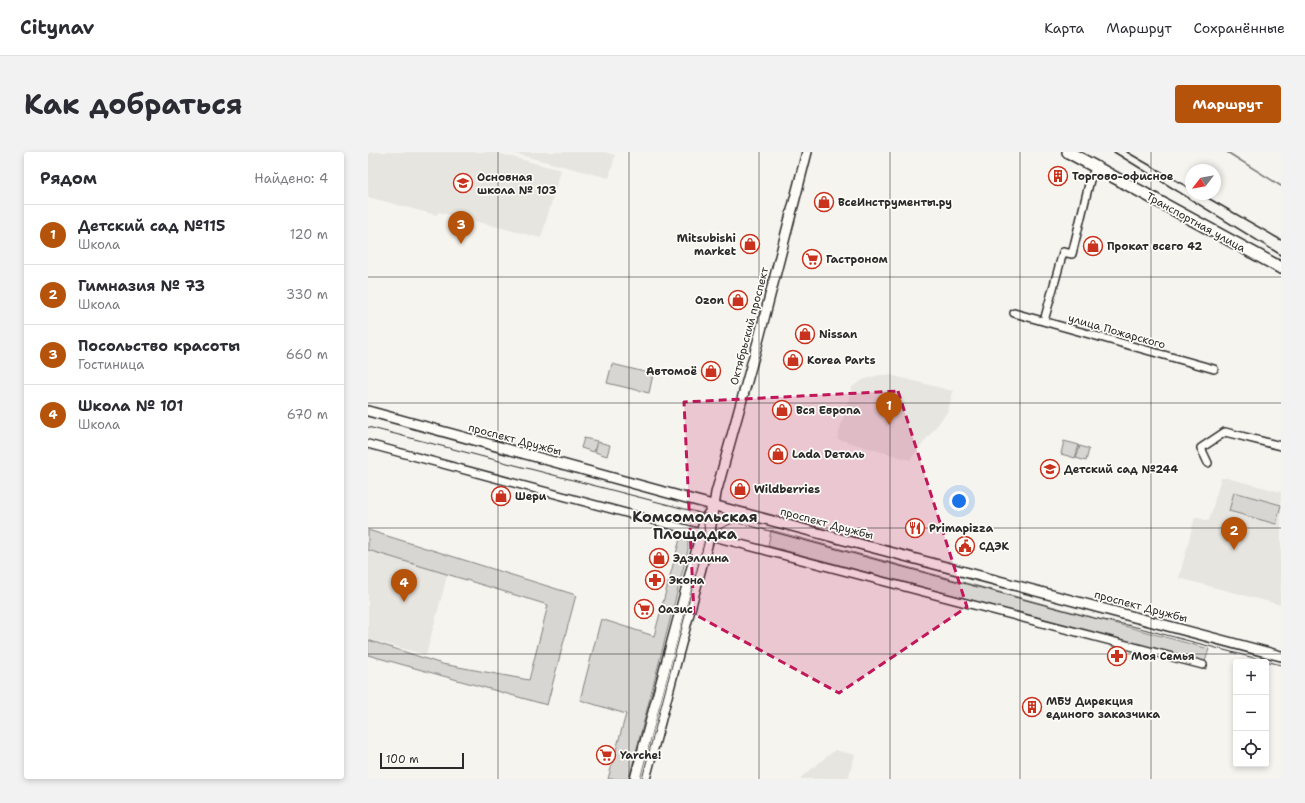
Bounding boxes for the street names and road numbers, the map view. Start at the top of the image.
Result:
street label: Транспортная улица [1144,189,1248,256]
street label: Октябрьский проспект [727,265,773,387]
street label: улица Пожарского [1067,310,1168,353]
street label: проспект Дружбы [467,420,563,459]
street label: проспект Дружбы [779,504,875,543]
street label: проспект Дружбы [1093,587,1189,626]

